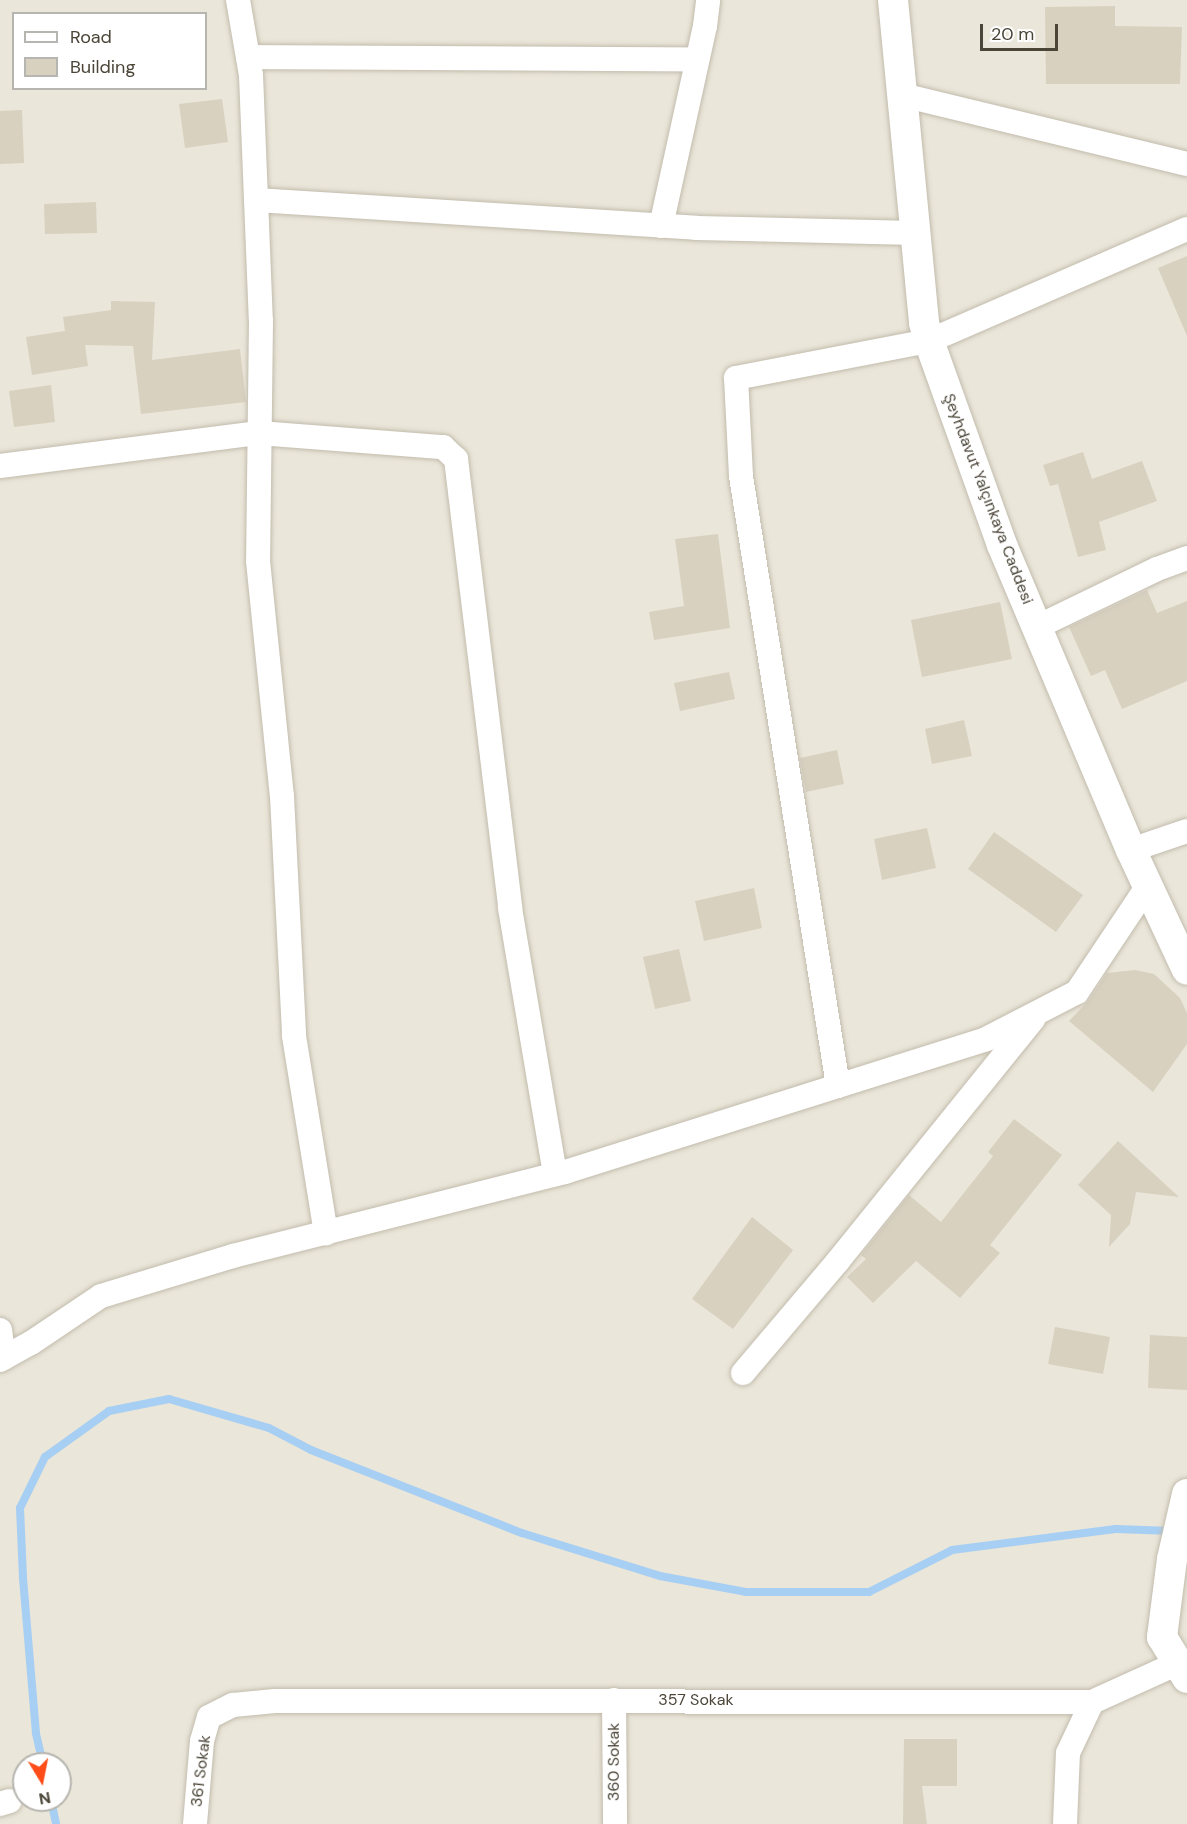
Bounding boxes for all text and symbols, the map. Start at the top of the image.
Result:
legend [12,12,207,90]
scale bar [983,12,1061,50]
text: 20 m [991,22,1034,46]
text: Road [70,25,112,49]
text: Building [70,55,135,79]
street label: Şeyhdavut Yalçınkaya Caddesi [939,391,1037,607]
street label: 357 Sokak [658,1690,734,1710]
street label: 360 Sokak [604,1723,624,1801]
street label: 361 Sokak [187,1734,215,1808]
north arrow [12,1752,72,1812]
text: N [37,1787,52,1810]

